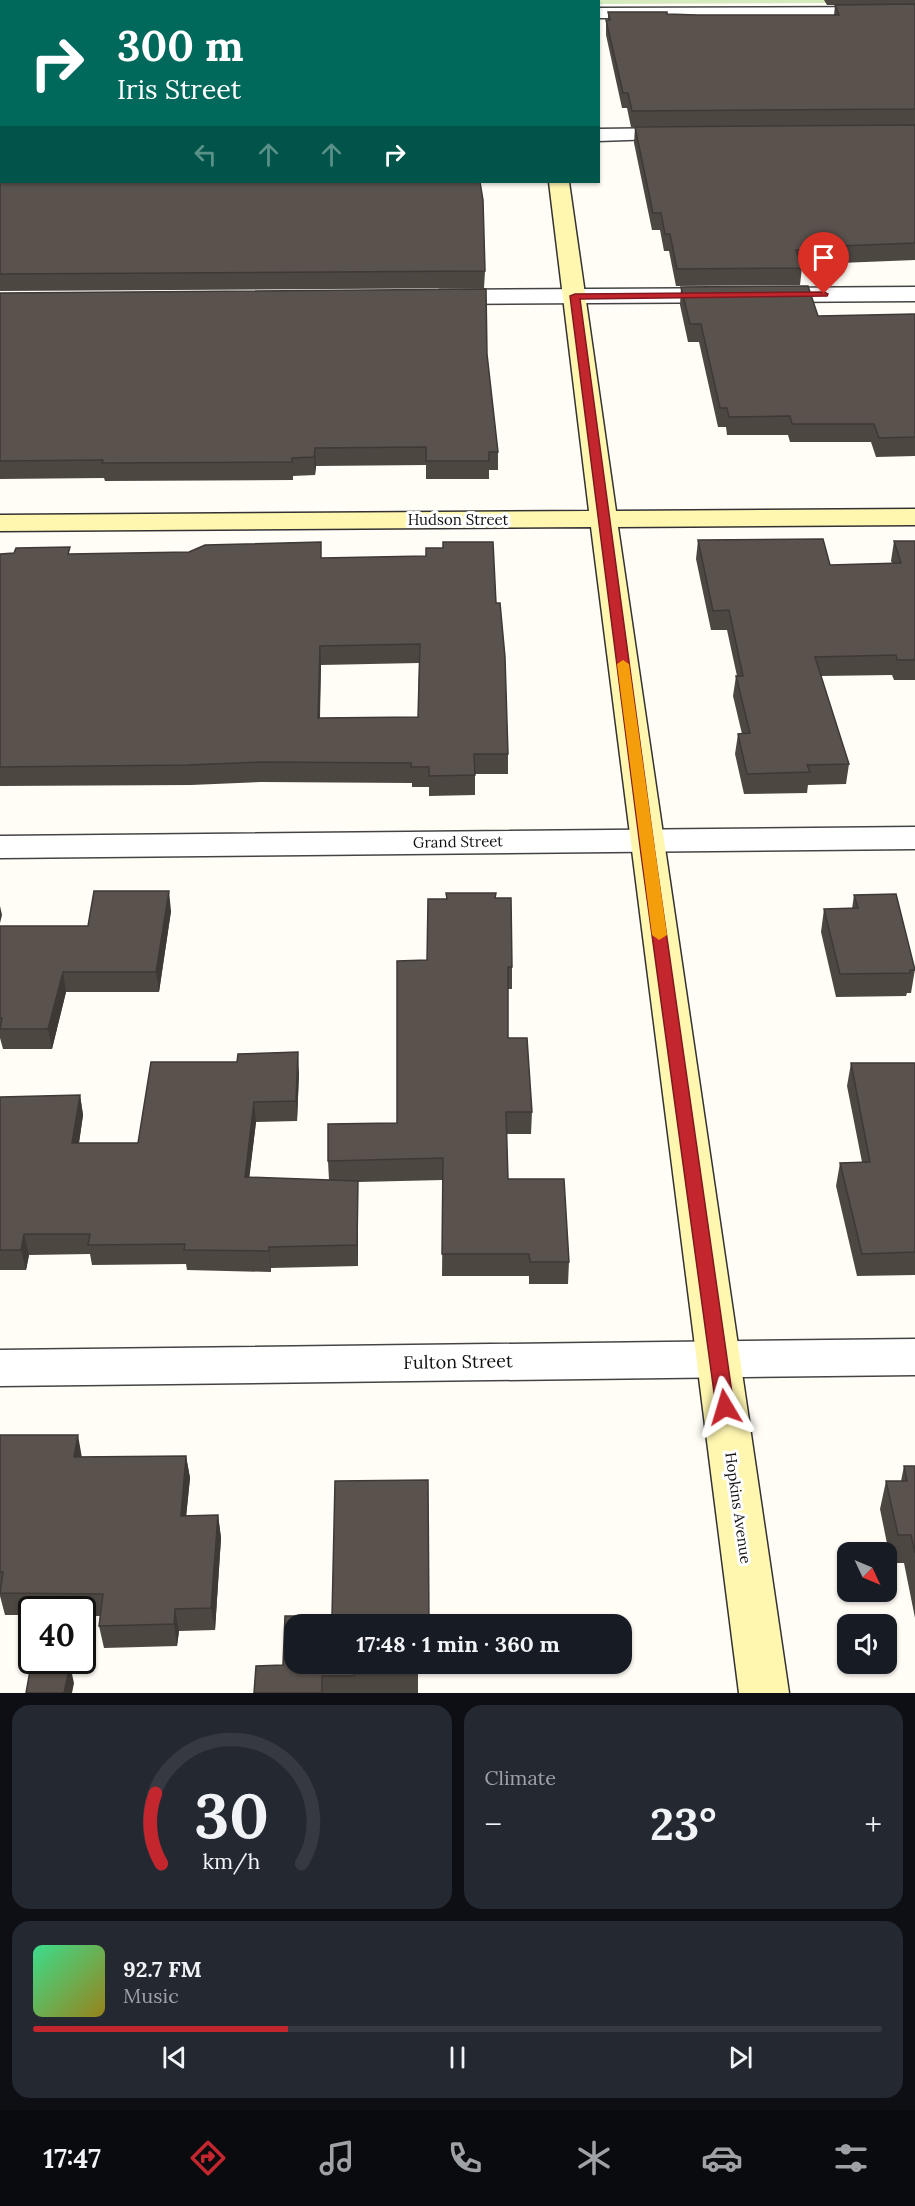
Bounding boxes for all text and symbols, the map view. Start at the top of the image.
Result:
text: 300 m [117,19,244,73]
icon: right [18,24,96,102]
text: Iris Street [117,72,241,106]
icon: left [189,138,222,171]
icon: ahead [252,138,285,171]
icon: ahead [315,138,348,171]
icon: right [378,138,411,171]
pin [798,232,849,294]
icon: arrive [807,241,840,274]
street label: Hudson Street [408,510,509,529]
street label: Grand Street [413,831,503,852]
street label: Fulton Street [403,1349,513,1374]
position arrow [693,1375,757,1439]
street label: Hopkins Avenue [721,1451,756,1565]
north arrow [837,1542,897,1602]
map controls [837,1542,897,1674]
speed limit sign: 40 [18,1596,96,1674]
button: sound [837,1614,897,1674]
text: 17:48 · 1 min · 360 m [356,1630,560,1658]
text: Climate [485,1765,556,1790]
text: 30 [194,1775,269,1855]
text: 23° [650,1795,716,1852]
text: − [485,1803,502,1845]
text: + [864,1803,882,1845]
text: km/h [203,1847,261,1875]
text: 92.7 FM [123,1955,202,1983]
text: Music [123,1983,179,2008]
icon: previous [158,2041,191,2074]
icon: pause [441,2041,474,2074]
icon: next [724,2041,757,2074]
icon: directions [187,2137,229,2179]
icon: music [316,2137,358,2179]
icon: phone [444,2137,486,2179]
icon: climate [573,2137,615,2179]
icon: car [701,2137,743,2179]
icon: filters [830,2137,872,2179]
text: 17:47 [43,2141,101,2175]

